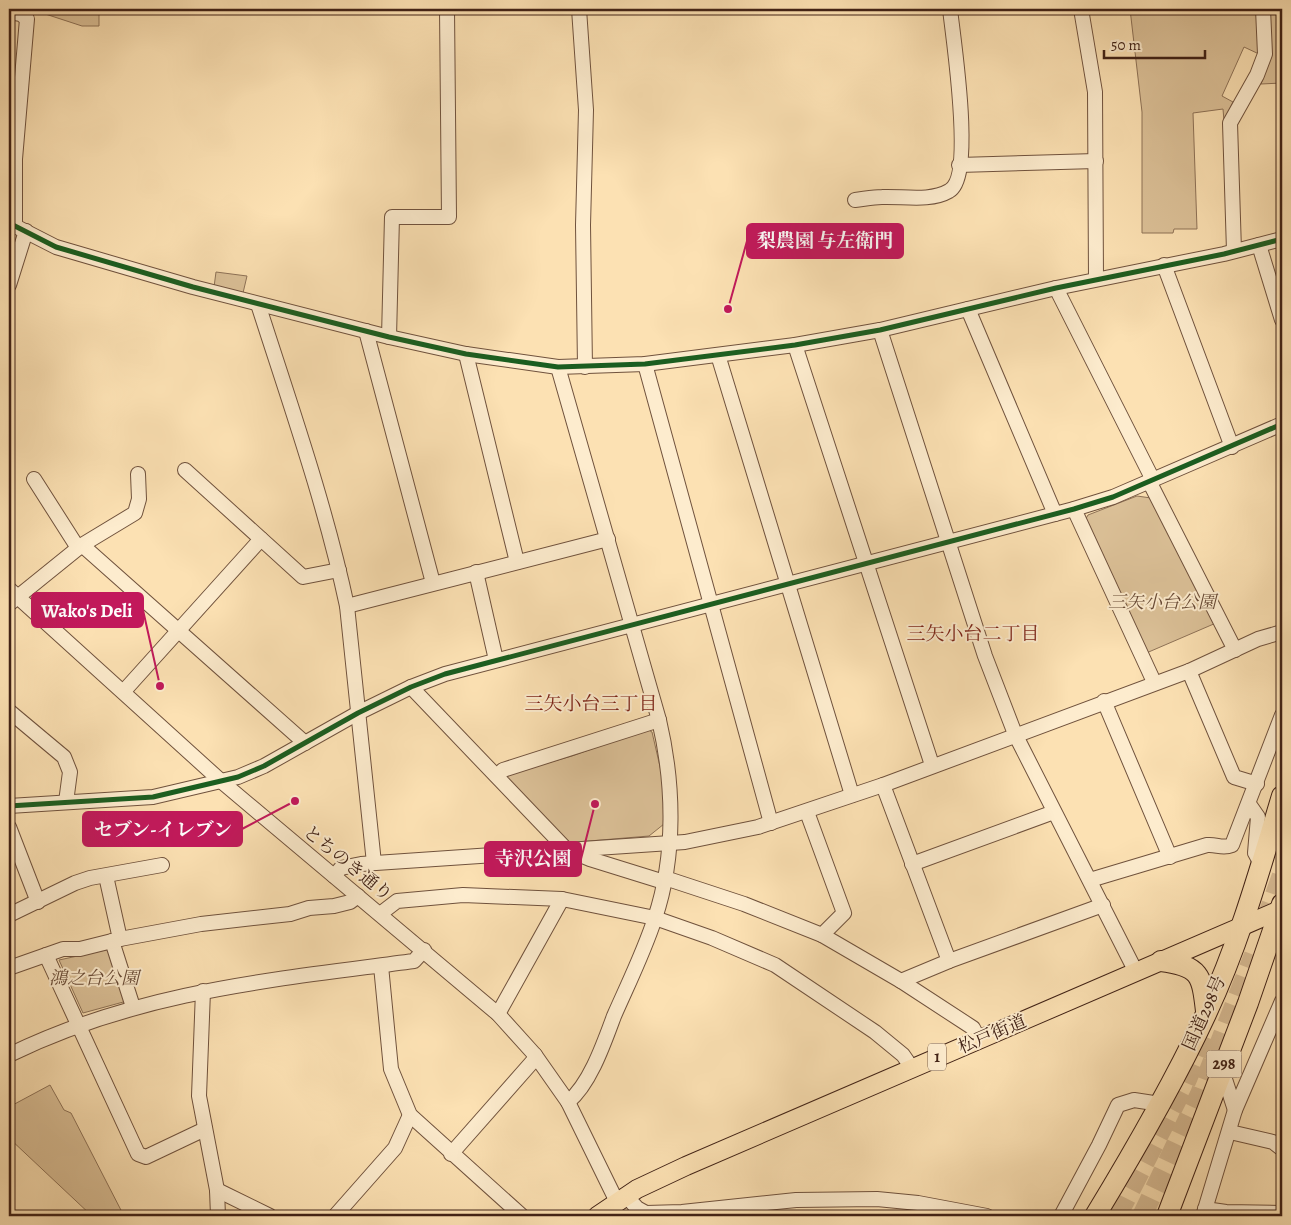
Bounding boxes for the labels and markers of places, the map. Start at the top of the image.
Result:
callout: 梨農園 与左衛門 [747,224,903,258]
callout: Wako's Deli [32,593,143,627]
callout: セブン-イレブン [83,812,242,846]
callout: 寺沢公園 [485,842,581,876]

